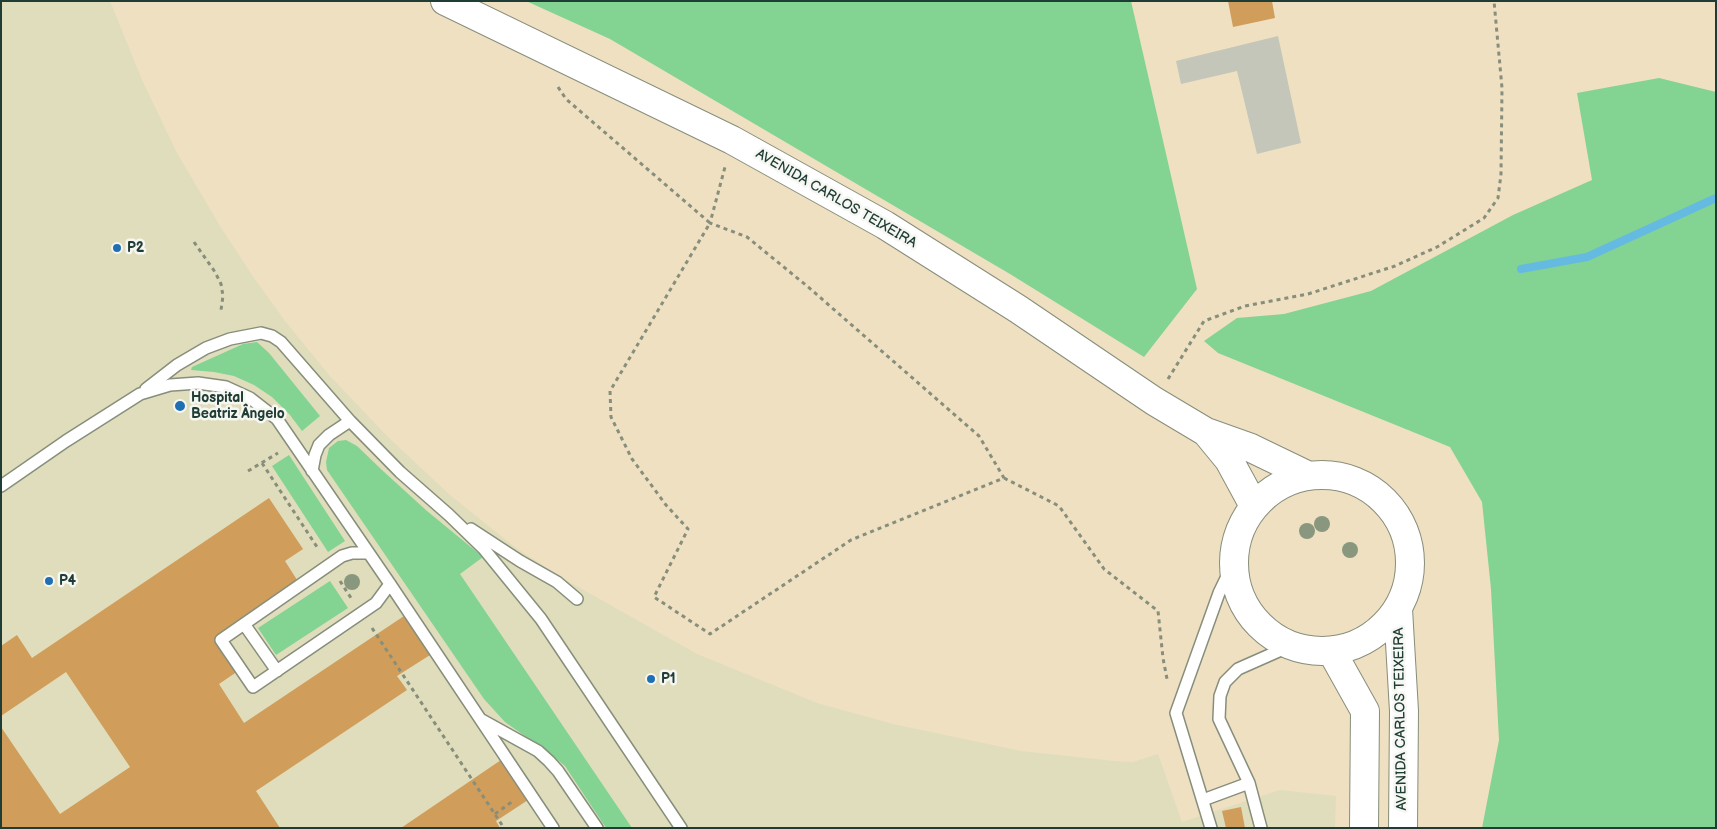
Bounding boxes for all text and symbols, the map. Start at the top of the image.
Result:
street label: AVENIDA CARLOS TEIXEIRA [752,146,920,252]
place label: P2 [127,240,144,256]
marker: P2 [111,242,123,254]
place label: Hospital Beatriz Ângelo [191,390,285,422]
marker: Hospital Beatriz Ângelo [173,399,187,413]
place label: P4 [59,573,76,589]
marker: P4 [43,575,55,587]
street label: AVENIDA CARLOS TEIXEIRA [1391,627,1411,811]
place label: P1 [661,671,676,687]
marker: P1 [645,673,657,685]

